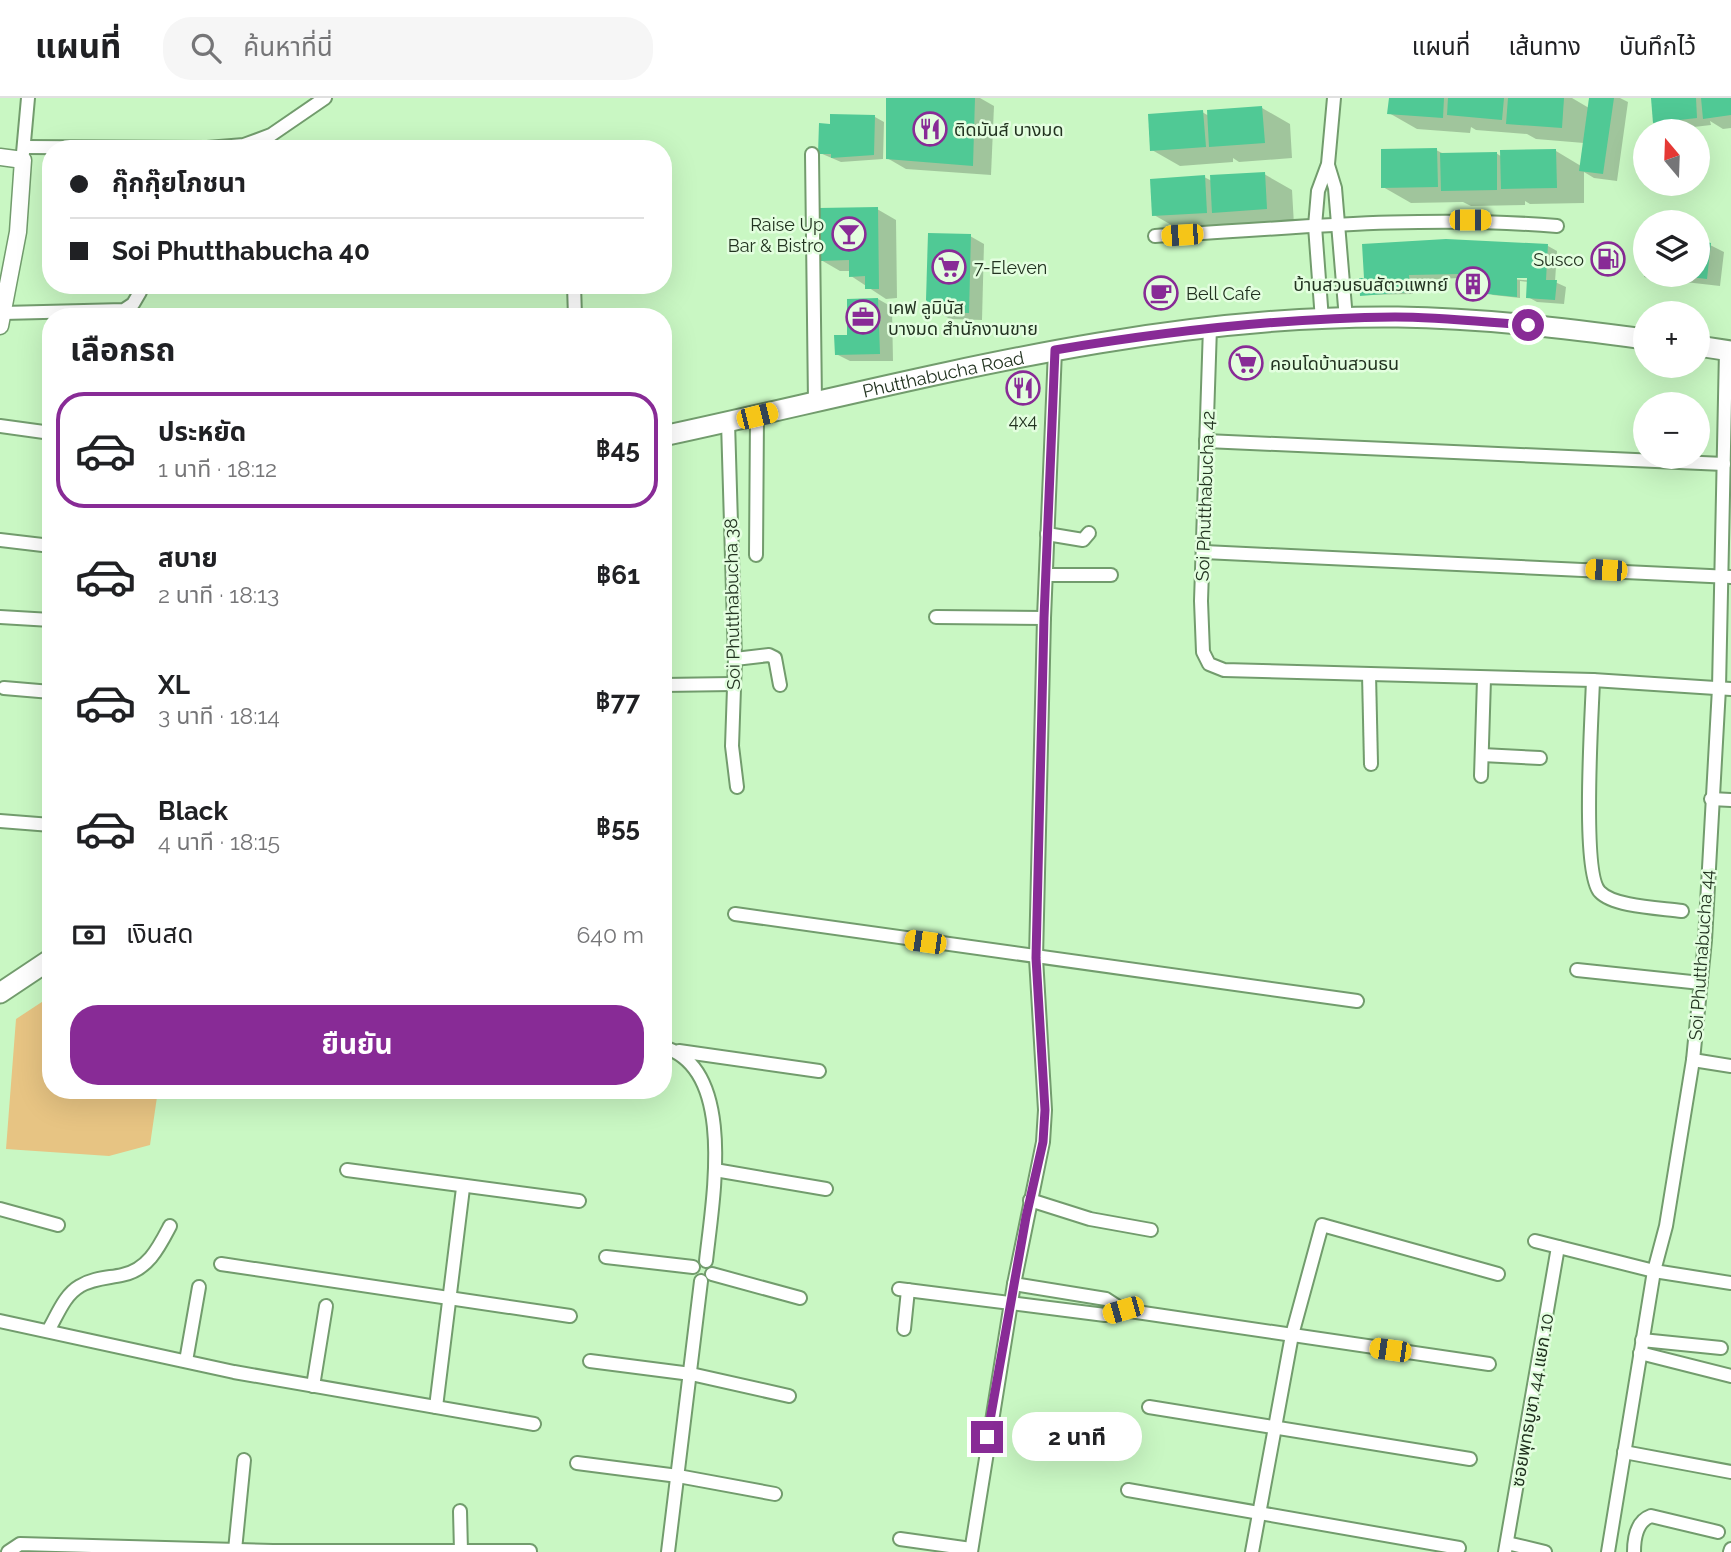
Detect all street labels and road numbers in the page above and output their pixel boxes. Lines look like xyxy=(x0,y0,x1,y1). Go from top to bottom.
street label: Phutthabucha Road xyxy=(860,346,1026,401)
street label: Soi Phutthabucha 42 xyxy=(1192,410,1218,582)
street label: Soi Phutthabucha 38 xyxy=(720,518,744,690)
street label: Soi Phutthabucha 44 xyxy=(1685,869,1717,1041)
street label: ซอยพุทธบูชา 44 แยก 10 xyxy=(1506,1312,1560,1489)

